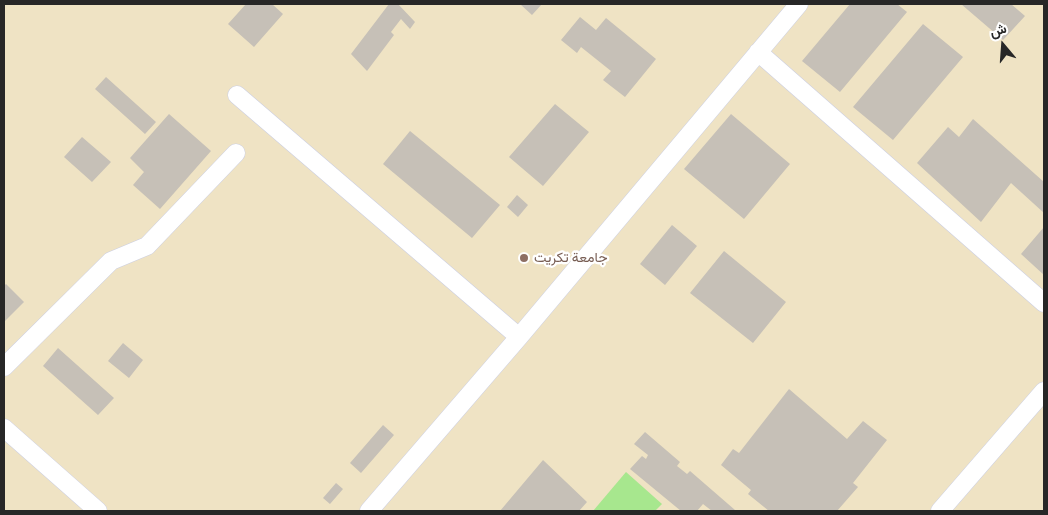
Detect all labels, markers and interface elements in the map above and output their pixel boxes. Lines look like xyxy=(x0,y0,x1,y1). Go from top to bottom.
north arrow xyxy=(978,20,1028,70)
text: ش xyxy=(988,20,1009,41)
place label: جامعة تكريت xyxy=(534,250,608,266)
marker: جامعة تكريت xyxy=(518,252,530,264)

